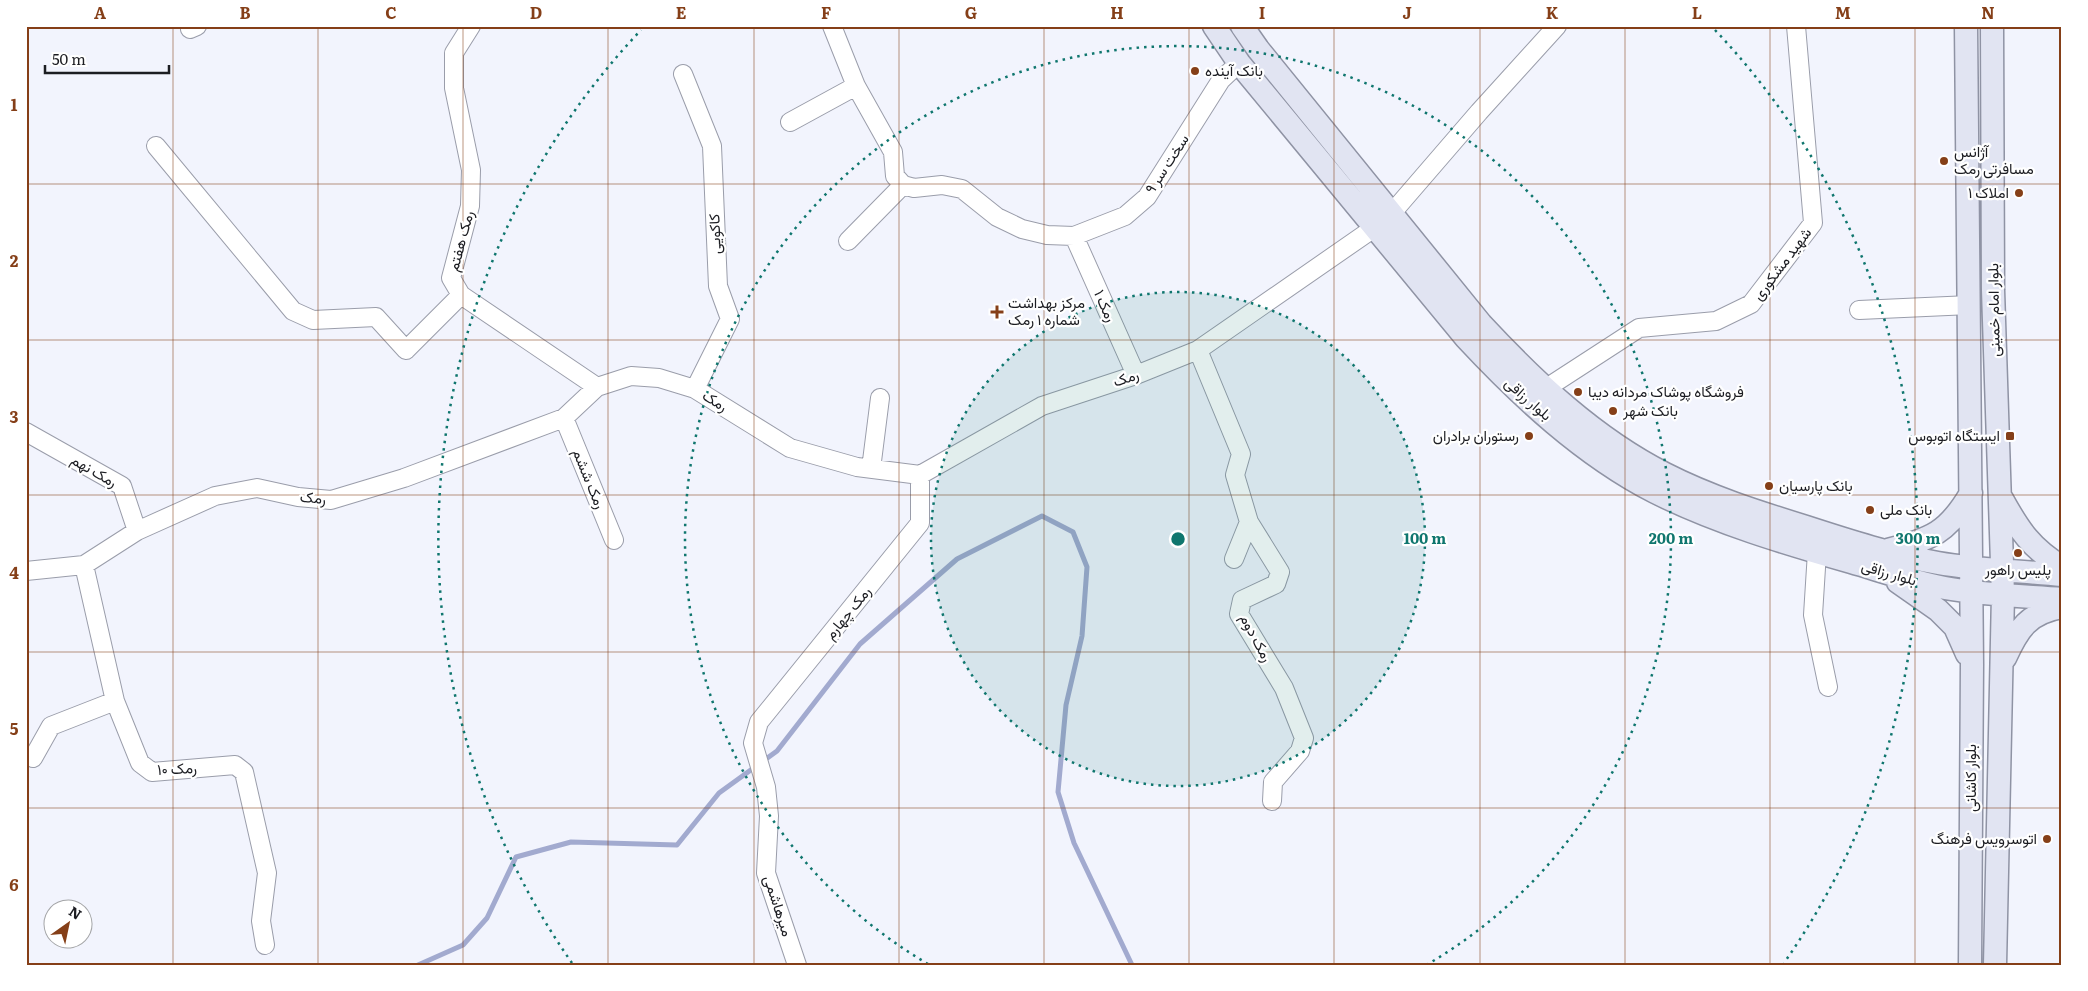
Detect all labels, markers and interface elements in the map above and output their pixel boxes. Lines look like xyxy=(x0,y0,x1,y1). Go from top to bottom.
text: A xyxy=(94,0,106,24)
text: B xyxy=(239,0,251,24)
text: C xyxy=(385,0,397,24)
text: D xyxy=(530,0,542,24)
text: E xyxy=(676,0,687,24)
text: F xyxy=(821,0,831,24)
text: G xyxy=(965,0,977,24)
text: H xyxy=(1110,0,1124,24)
text: I xyxy=(1259,0,1265,24)
text: J xyxy=(1402,0,1412,24)
text: K xyxy=(1546,0,1559,24)
text: L xyxy=(1692,0,1702,24)
text: M xyxy=(1835,0,1851,24)
text: N xyxy=(1981,0,1995,24)
scale bar xyxy=(45,42,169,74)
text: 50 m xyxy=(52,47,86,70)
place label: بانک آینده xyxy=(1205,58,1263,81)
marker: بانک آینده xyxy=(1189,65,1201,77)
text: 1 xyxy=(11,92,18,116)
street label: سخت سر ۹ xyxy=(1138,129,1194,197)
place label: آژانس مسافرتی رمک xyxy=(1954,139,2034,179)
marker: آژانس مسافرتی رمک xyxy=(1938,155,1950,167)
place label: املاک ۱ xyxy=(1968,180,2009,203)
marker: املاک ۱ xyxy=(2013,187,2025,199)
street label: رمک هفتم xyxy=(440,208,479,273)
street label: کاکویی xyxy=(701,213,726,255)
street label: شهید مشکوری xyxy=(1746,222,1816,305)
text: 2 xyxy=(10,248,19,272)
street label: بلوار امام خمینی xyxy=(1980,263,2005,357)
street label: رمک ۱ xyxy=(1089,285,1124,325)
place label: مرکز بهداشت شماره ۱ رمک xyxy=(1008,290,1085,330)
marker: مرکز بهداشت شماره ۱ رمک xyxy=(990,305,1004,319)
street label: رمک xyxy=(1109,361,1142,392)
street label: بلوار رزاقی xyxy=(1500,371,1558,425)
place label: فروشگاه پوشاک مردانه دیبا xyxy=(1588,379,1744,402)
street label: رمک xyxy=(699,383,733,416)
marker: فروشگاه پوشاک مردانه دیبا xyxy=(1572,386,1584,398)
place label: بانک شهر xyxy=(1622,398,1678,421)
text: 3 xyxy=(10,404,19,428)
marker: بانک شهر xyxy=(1607,405,1619,417)
place label: رستوران برادران xyxy=(1433,423,1519,446)
place label: ایستگاه اتوبوس xyxy=(1908,423,2000,446)
marker: رستوران برادران xyxy=(1523,430,1535,442)
marker: ایستگاه اتوبوس xyxy=(2004,430,2016,442)
street label: رمک ششم xyxy=(568,445,613,512)
street label: رمک نهم xyxy=(67,447,122,492)
place label: بانک پارسیان xyxy=(1779,473,1853,496)
marker: بانک پارسیان xyxy=(1763,480,1775,492)
street label: رمک xyxy=(299,484,327,509)
place label: بانک ملی xyxy=(1880,497,1932,520)
marker: بانک ملی xyxy=(1864,504,1876,516)
text: 100 m xyxy=(1404,526,1446,549)
text: 200 m xyxy=(1649,526,1693,549)
text: 300 m xyxy=(1896,526,1940,549)
centre of rings xyxy=(1169,530,1187,548)
marker: پلیس راهور xyxy=(2012,547,2024,559)
street label: بلوار رزاقی xyxy=(1859,553,1920,590)
place label: پلیس راهور xyxy=(1984,557,2051,580)
text: 4 xyxy=(9,560,19,584)
street label: رمک چهارم xyxy=(818,580,876,644)
street label: رمک دوم xyxy=(1235,609,1280,666)
text: 5 xyxy=(10,716,19,740)
street label: بلوار کاشانی xyxy=(1958,744,1981,812)
street label: رمک ۱۰ xyxy=(156,755,197,780)
place label: اتوسرویس فرهنگ xyxy=(1931,826,2037,849)
marker: اتوسرویس فرهنگ xyxy=(2041,833,2053,845)
text: 6 xyxy=(9,872,19,896)
street label: میرهاشمی xyxy=(759,872,800,939)
north arrow xyxy=(42,898,92,948)
text: N xyxy=(65,901,86,924)

